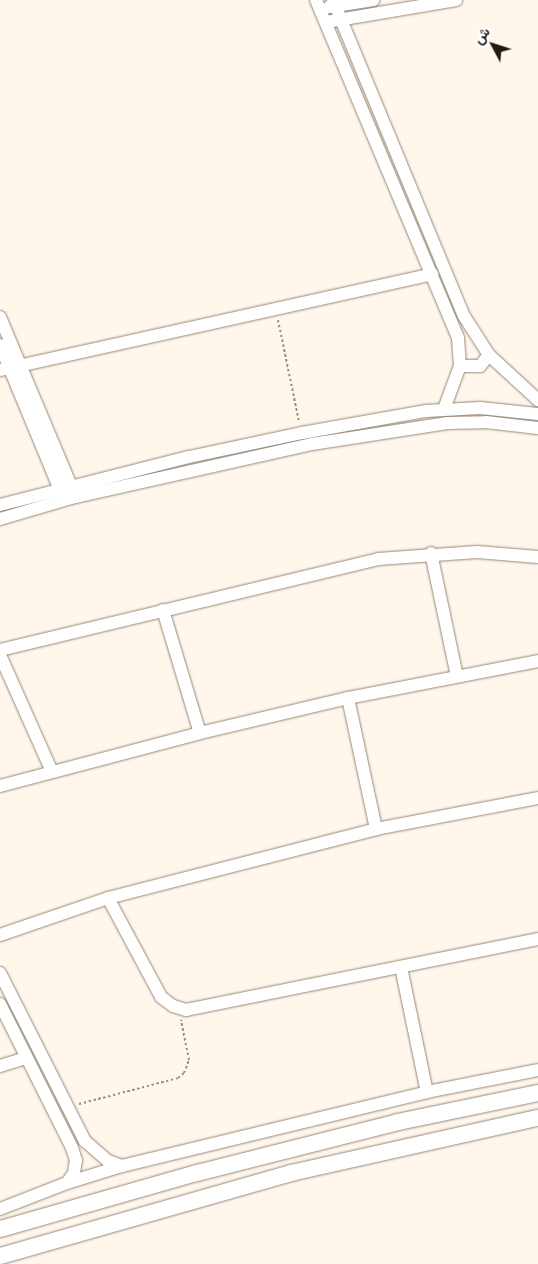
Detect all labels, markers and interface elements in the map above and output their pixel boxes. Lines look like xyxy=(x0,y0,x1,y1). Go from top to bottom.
north arrow xyxy=(468,20,518,70)
text: ش xyxy=(468,22,495,48)

